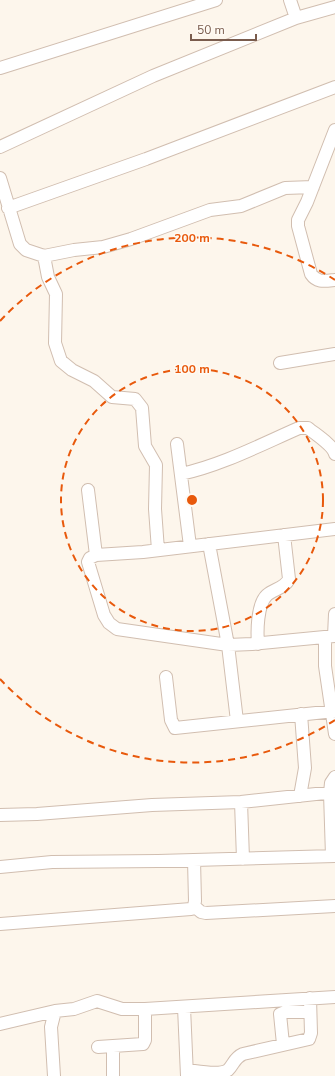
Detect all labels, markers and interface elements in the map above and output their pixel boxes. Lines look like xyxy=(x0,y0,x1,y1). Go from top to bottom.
scale bar xyxy=(191,16,256,42)
text: 50 m xyxy=(197,22,225,38)
text: 200 m xyxy=(174,230,210,246)
text: 100 m xyxy=(174,361,210,377)
centre of rings xyxy=(185,493,199,507)

